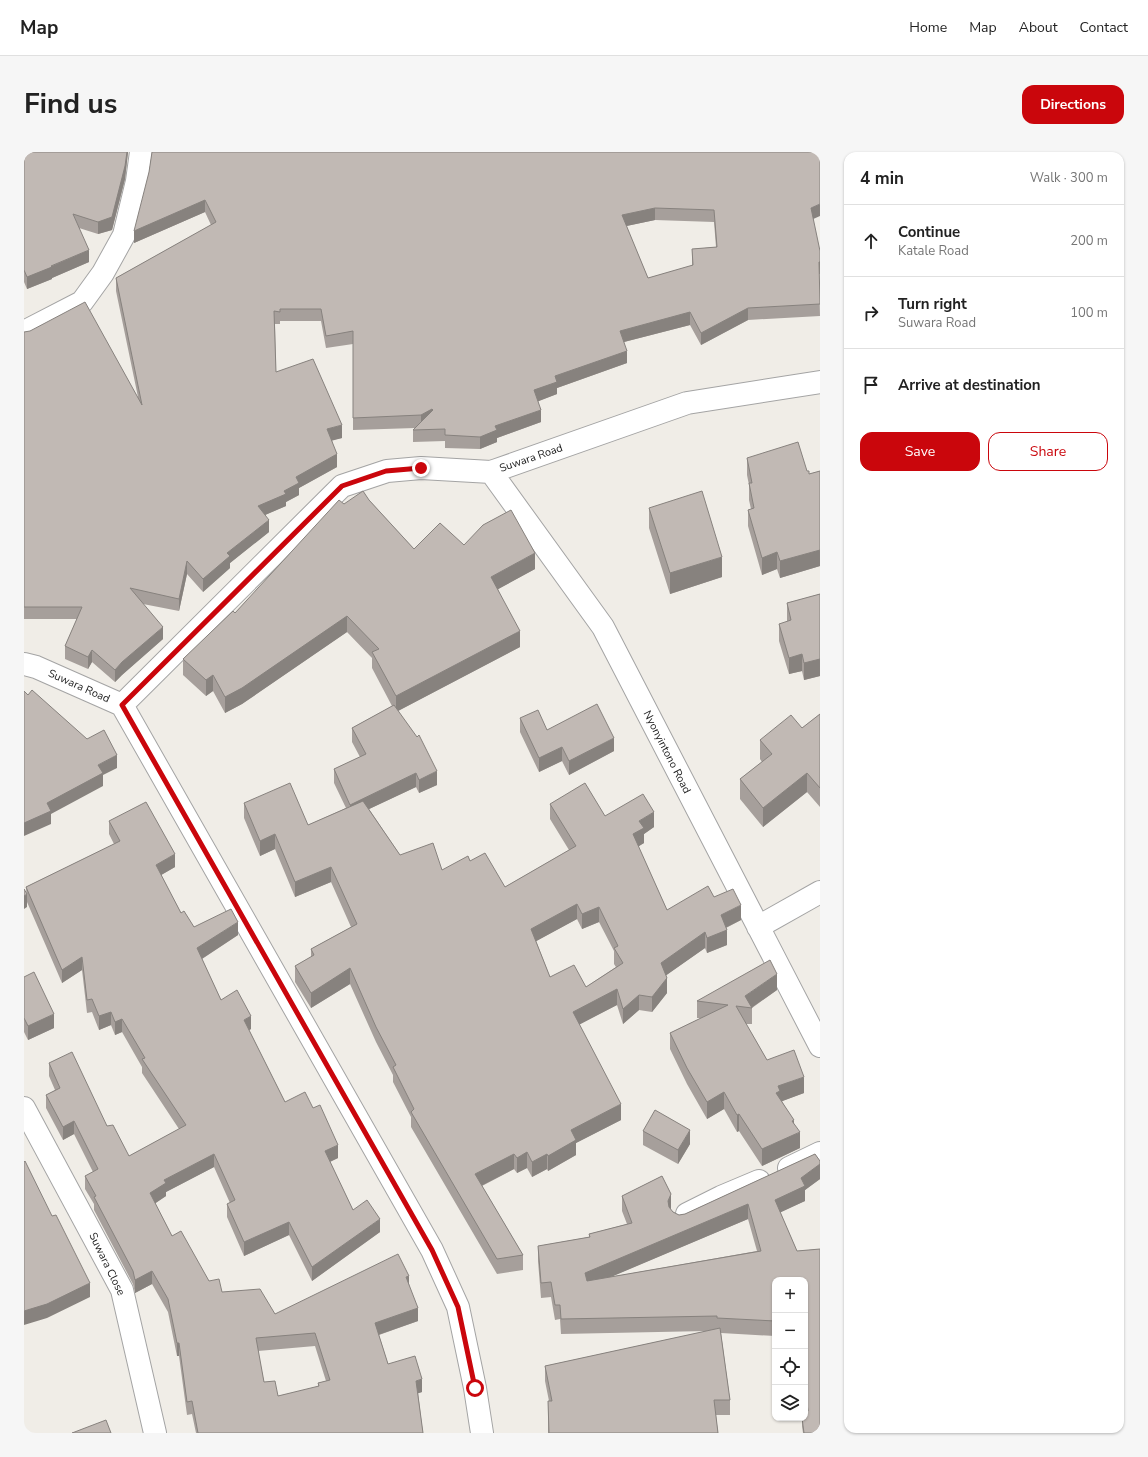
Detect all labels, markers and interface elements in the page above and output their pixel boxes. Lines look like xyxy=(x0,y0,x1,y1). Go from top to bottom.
text: Map xyxy=(20,15,58,41)
text: Home xyxy=(909,18,947,37)
text: Map xyxy=(969,18,997,37)
text: About xyxy=(1019,18,1058,37)
text: Contact xyxy=(1080,18,1128,37)
text: Find us xyxy=(24,85,118,123)
button: Directions xyxy=(1022,85,1124,124)
text: 4 min xyxy=(860,167,904,190)
text: Walk · 300 m xyxy=(1030,169,1108,187)
text: Continue xyxy=(898,222,960,242)
icon: ahead xyxy=(860,230,882,252)
text: 200 m xyxy=(1070,232,1108,250)
text: Katale Road xyxy=(898,242,969,260)
text: Turn right xyxy=(898,294,967,314)
icon: right xyxy=(860,302,882,324)
text: 100 m xyxy=(1070,304,1108,322)
text: Suwara Road xyxy=(898,314,976,332)
icon: arrive xyxy=(860,374,882,396)
text: Arrive at destination xyxy=(898,375,1041,395)
button: Save xyxy=(860,432,980,471)
button: Share xyxy=(988,432,1108,471)
street label: Suwara Road xyxy=(497,440,565,476)
route end xyxy=(412,459,430,477)
street label: Suwara Road xyxy=(46,666,112,706)
street label: Nyonyintono Road xyxy=(640,708,694,796)
street label: Suwara Close xyxy=(85,1230,129,1298)
map controls xyxy=(772,1277,808,1421)
button: + xyxy=(772,1277,808,1313)
button: − xyxy=(772,1313,808,1349)
button: locate xyxy=(772,1349,808,1385)
route start xyxy=(466,1379,484,1397)
button: layers xyxy=(772,1385,808,1421)

